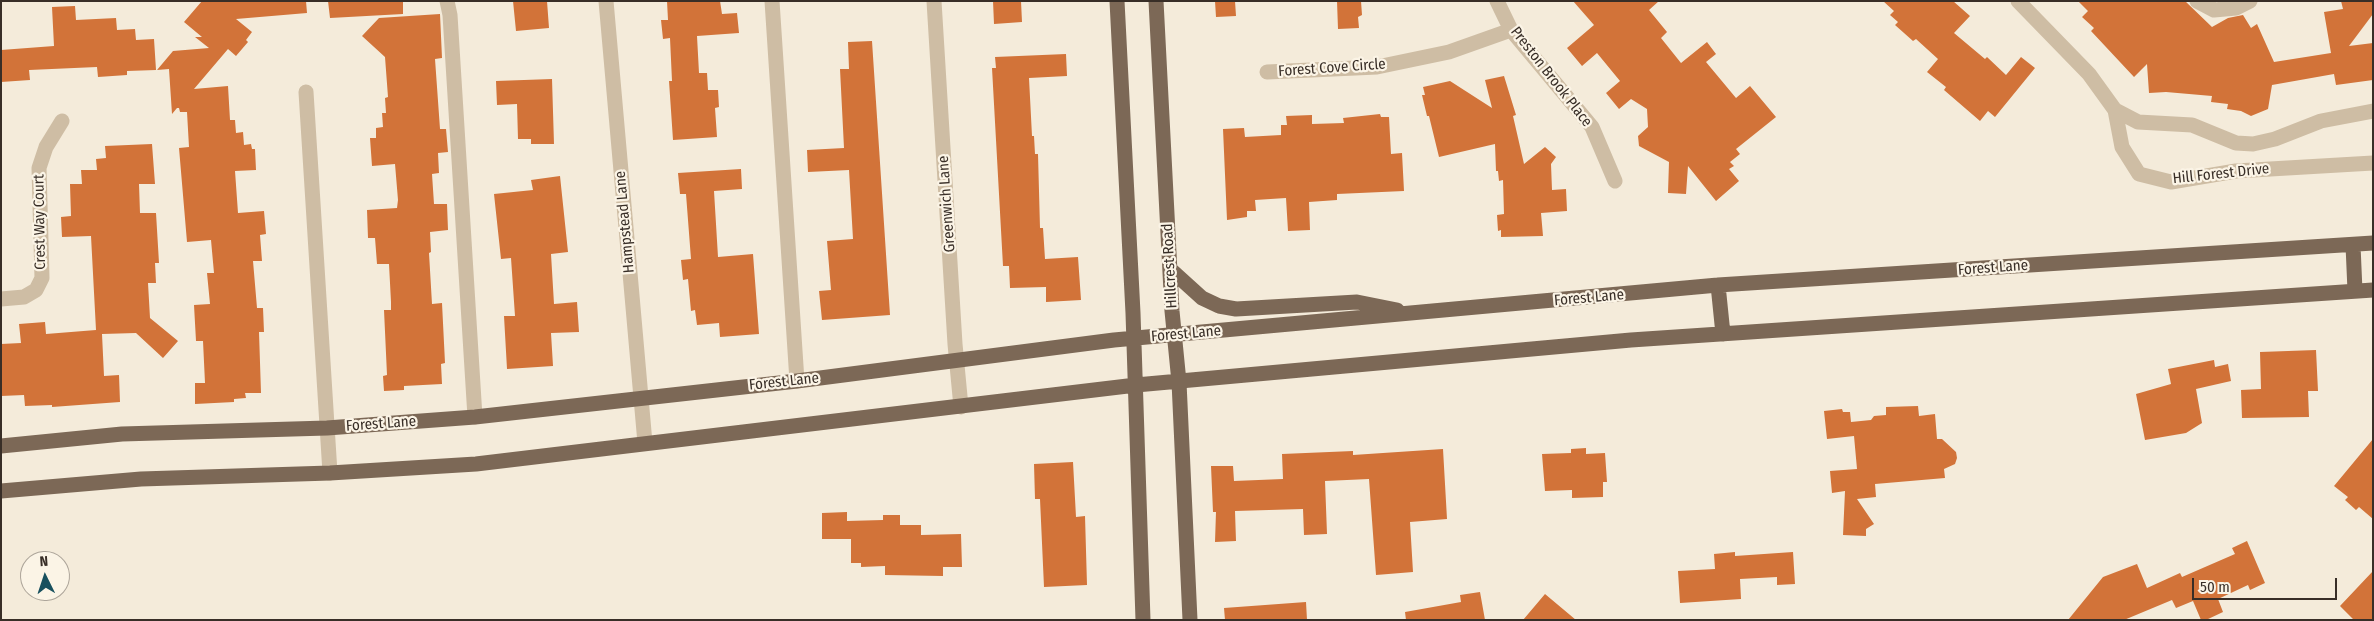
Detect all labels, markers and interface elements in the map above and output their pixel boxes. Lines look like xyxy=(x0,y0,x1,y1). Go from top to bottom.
street label: Preston Brook Place xyxy=(1506,23,1596,131)
street label: Forest Cove Circle xyxy=(1278,55,1386,81)
street label: Greenwich Lane xyxy=(935,155,959,253)
street label: Hill Forest Drive xyxy=(2172,160,2270,188)
street label: Hampstead Lane xyxy=(612,170,638,274)
street label: Crest Way Court xyxy=(30,174,50,270)
street label: Hillcrest Road xyxy=(1159,223,1181,309)
street label: Forest Lane xyxy=(1957,257,2029,279)
street label: Forest Lane xyxy=(1553,286,1625,310)
street label: Forest Lane xyxy=(1150,322,1222,346)
street label: Forest Lane xyxy=(748,369,820,395)
street label: Forest Lane xyxy=(345,413,417,435)
north arrow xyxy=(20,551,70,601)
text: N xyxy=(39,553,49,570)
scale bar xyxy=(2194,568,2339,600)
text: 50 m xyxy=(2200,578,2230,596)

